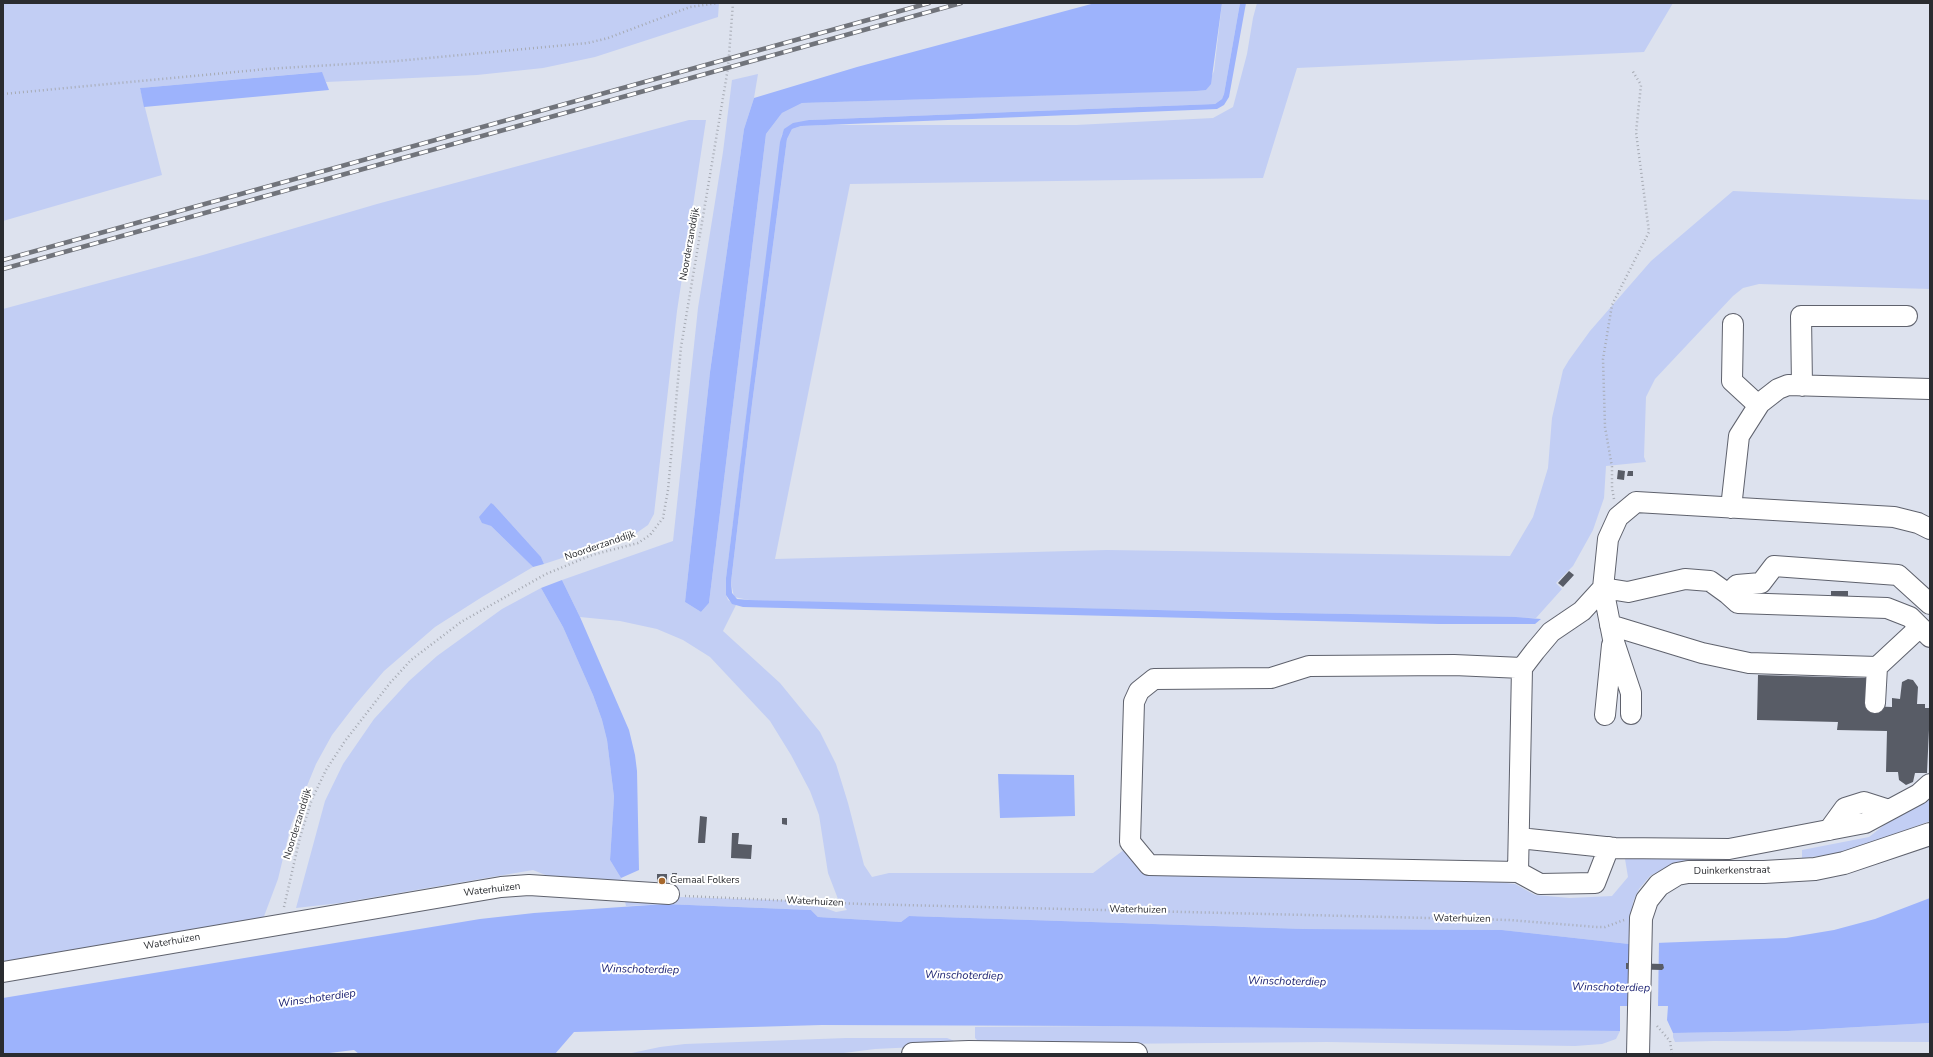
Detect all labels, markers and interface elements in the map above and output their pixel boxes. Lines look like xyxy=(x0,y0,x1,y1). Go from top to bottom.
street label: Noorderzanddijk xyxy=(678,207,702,281)
street label: Noorderzanddijk xyxy=(563,528,637,564)
street label: Noorderzanddijk xyxy=(281,787,315,861)
street label: Duinkerkenstraat xyxy=(1694,864,1770,878)
place label: Gemaal Folkers xyxy=(670,875,740,887)
marker: Gemaal Folkers xyxy=(657,876,667,886)
street label: Waterhuizen xyxy=(463,881,521,899)
street label: Waterhuizen xyxy=(786,895,844,909)
street label: Waterhuizen xyxy=(1109,904,1167,916)
street label: Waterhuizen xyxy=(1433,913,1491,925)
street label: Waterhuizen xyxy=(143,931,201,953)
water label: Winschoterdiep xyxy=(601,963,679,977)
water label: Winschoterdiep xyxy=(925,969,1003,983)
water label: Winschoterdiep xyxy=(1248,975,1326,989)
water label: Winschoterdiep xyxy=(1572,981,1650,995)
water label: Winschoterdiep xyxy=(277,987,357,1011)

